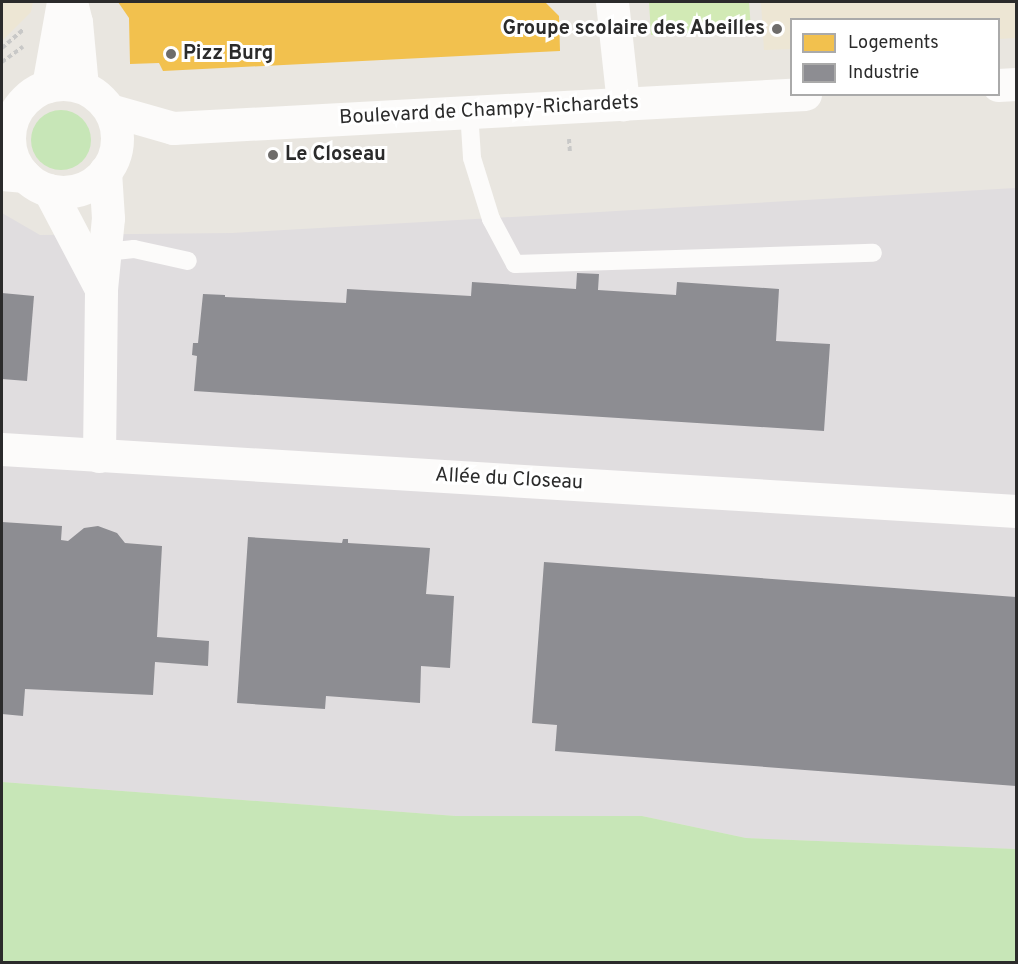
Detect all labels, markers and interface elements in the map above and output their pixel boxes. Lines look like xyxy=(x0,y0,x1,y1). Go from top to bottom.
place label: Groupe scolaire des Abeilles xyxy=(502,17,765,41)
legend xyxy=(790,18,1000,96)
marker: Groupe scolaire des Abeilles xyxy=(770,22,784,36)
text: Logements xyxy=(848,32,939,55)
place label: Pizz Burg xyxy=(183,42,273,66)
marker: Pizz Burg xyxy=(164,47,178,61)
text: Industrie xyxy=(848,62,919,85)
street label: Boulevard de Champy-Richardets xyxy=(339,91,639,131)
place label: Le Closeau xyxy=(285,143,386,167)
marker: Le Closeau xyxy=(266,148,280,162)
street label: Allée du Closeau xyxy=(434,464,584,496)

